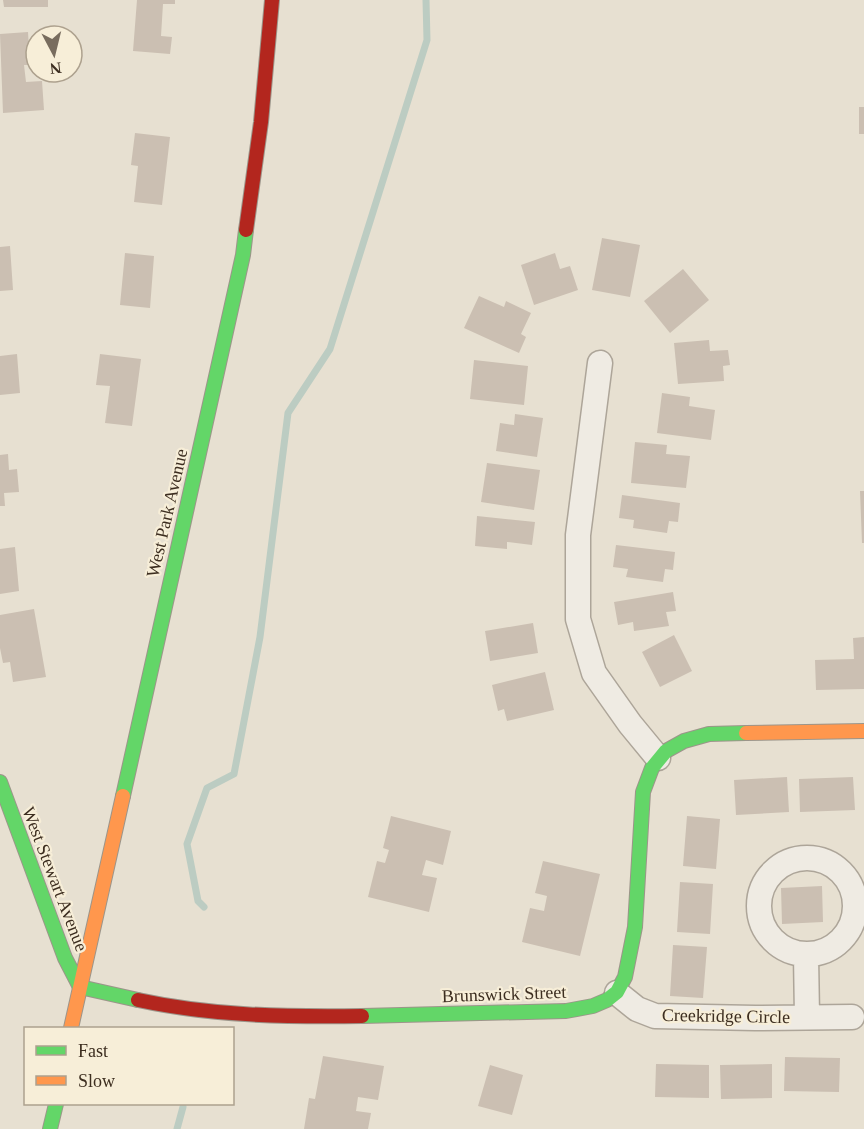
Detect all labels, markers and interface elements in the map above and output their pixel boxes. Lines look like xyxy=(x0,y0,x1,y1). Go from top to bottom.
north arrow xyxy=(24,24,84,84)
text: N xyxy=(49,59,63,78)
street label: West Park Avenue xyxy=(143,447,192,579)
street label: West Stewart Avenue xyxy=(18,804,92,954)
street label: Brunswick Street xyxy=(441,982,567,1006)
street label: Creekridge Circle xyxy=(662,1005,790,1027)
legend xyxy=(24,1027,234,1105)
text: Fast xyxy=(78,1041,108,1061)
text: Slow xyxy=(78,1071,115,1091)

